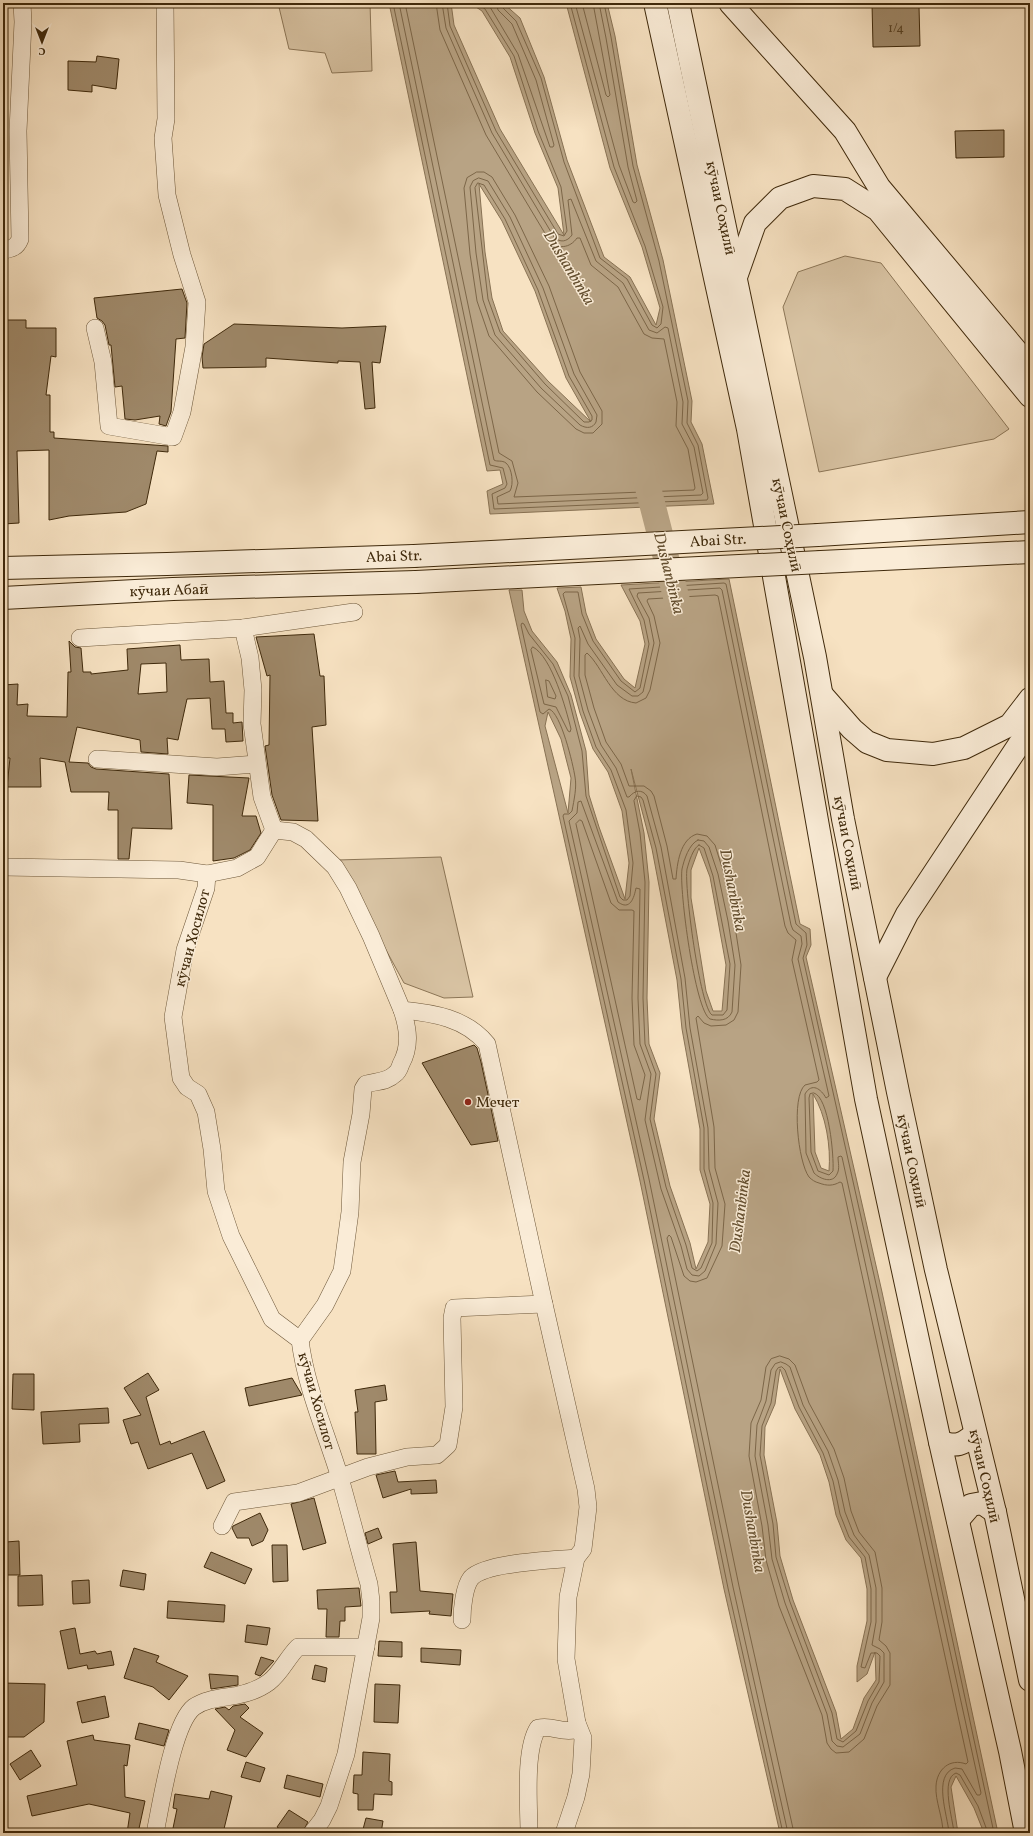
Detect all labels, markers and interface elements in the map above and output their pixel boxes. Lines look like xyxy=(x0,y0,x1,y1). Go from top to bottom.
house number: 1/4 xyxy=(888,20,904,38)
north arrow xyxy=(22,22,62,62)
text: С xyxy=(38,43,46,58)
street label: кӯчаи Соҳилӣ xyxy=(699,159,740,257)
water label: Dushanbinka xyxy=(537,226,600,310)
street label: кӯчаи Соҳилӣ xyxy=(765,476,806,574)
water label: Dushanbinka xyxy=(647,530,689,617)
street label: Abai Str. xyxy=(689,530,747,553)
street label: Abai Str. xyxy=(365,546,423,569)
street label: кӯчаи Абаӣ xyxy=(129,580,209,603)
street label: кӯчаи Соҳилӣ xyxy=(827,794,866,892)
water label: Dushanbinka xyxy=(713,847,751,934)
street label: кӯчаи Хосилот xyxy=(170,887,217,990)
place label: Мечет xyxy=(476,1093,520,1114)
marker: Мечет xyxy=(463,1097,473,1107)
street label: кӯчаи Соҳилӣ xyxy=(890,1112,931,1210)
water label: Dushanbinka xyxy=(725,1168,757,1254)
street label: кӯчаи Хосилот xyxy=(292,1350,340,1453)
street label: кӯчаи Соҳилӣ xyxy=(963,1427,1005,1525)
water label: Dushanbinka xyxy=(734,1488,770,1575)

